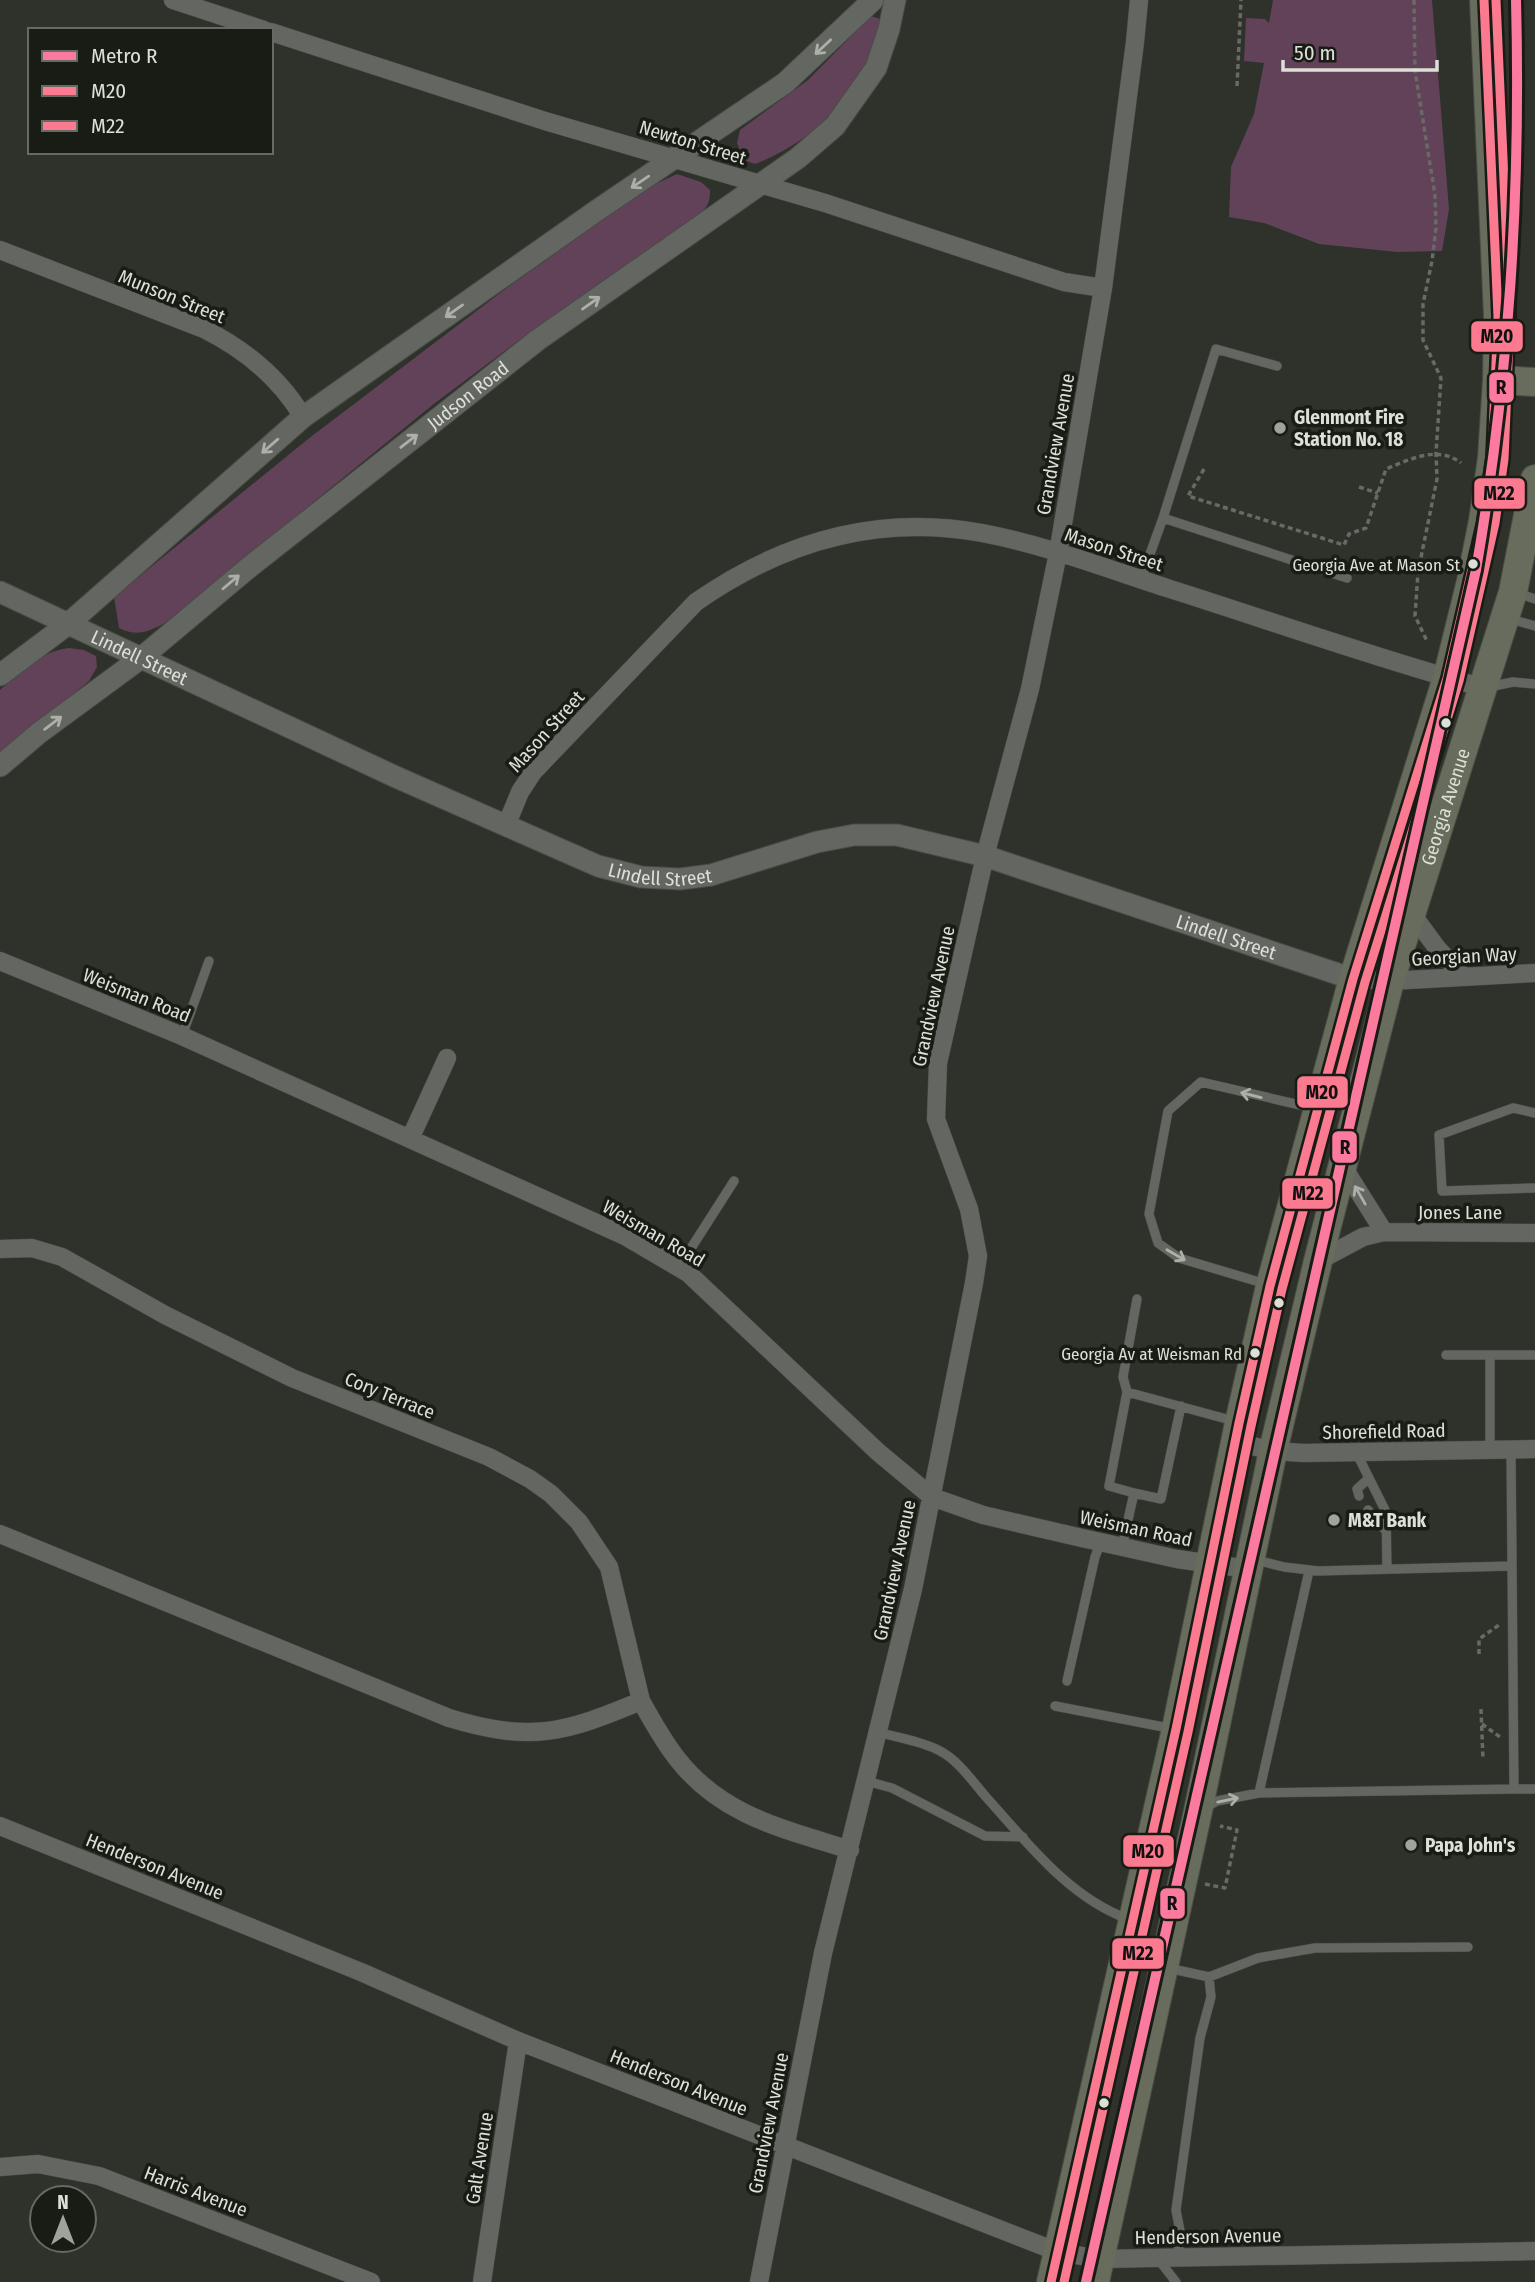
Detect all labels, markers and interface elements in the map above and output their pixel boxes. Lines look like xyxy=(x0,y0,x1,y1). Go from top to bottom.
legend xyxy=(28,28,273,154)
scale bar xyxy=(1283,28,1437,72)
one-way arrow xyxy=(814,39,832,55)
text: 50 m xyxy=(1294,40,1336,66)
text: Metro R xyxy=(91,43,158,69)
text: M20 xyxy=(91,78,126,104)
text: M22 xyxy=(91,113,124,139)
street label: Newton Street xyxy=(637,115,750,170)
one-way arrow xyxy=(631,175,651,189)
street label: Munson Street xyxy=(115,265,229,329)
one-way arrow xyxy=(581,296,600,310)
one-way arrow xyxy=(445,304,464,318)
line badge: M20 xyxy=(1470,320,1524,353)
text: M20 xyxy=(1481,325,1513,348)
street label: Judson Road xyxy=(423,356,513,435)
line badge: R xyxy=(1488,371,1515,404)
street label: Grandview Avenue xyxy=(1032,372,1079,517)
text: R xyxy=(1496,376,1507,399)
place label: Glenmont Fire Station No. 18 xyxy=(1294,406,1404,451)
marker: Glenmont Fire Station No. 18 xyxy=(1272,420,1288,436)
one-way arrow xyxy=(400,433,418,448)
one-way arrow xyxy=(262,438,280,454)
line badge: M22 xyxy=(1473,477,1526,510)
text: M22 xyxy=(1483,482,1515,505)
street label: Mason Street xyxy=(1062,523,1167,576)
place label: Georgia Ave at Mason St xyxy=(1292,555,1460,576)
marker: Georgia Ave at Mason St xyxy=(1466,557,1480,571)
one-way arrow xyxy=(222,574,240,590)
street label: Lindell Street xyxy=(87,625,192,690)
street label: Mason Street xyxy=(504,685,590,777)
one-way arrow xyxy=(43,716,62,730)
unlabelled marker xyxy=(1439,716,1453,730)
street label: Georgia Avenue xyxy=(1416,746,1475,868)
street label: Lindell Street xyxy=(606,858,714,891)
street label: Lindell Street xyxy=(1173,910,1280,965)
street label: Grandview Avenue xyxy=(907,924,960,1068)
street label: Georgian Way xyxy=(1411,942,1518,971)
street label: Weisman Road xyxy=(80,963,194,1028)
line badge: M20 xyxy=(1296,1075,1349,1109)
text: M20 xyxy=(1306,1081,1338,1104)
one-way arrow xyxy=(1240,1087,1263,1101)
line badge: R xyxy=(1331,1130,1358,1164)
text: R xyxy=(1340,1136,1351,1159)
line badge: M22 xyxy=(1281,1177,1334,1210)
text: M22 xyxy=(1292,1182,1324,1205)
one-way arrow xyxy=(1352,1185,1366,1205)
street label: Weisman Road xyxy=(599,1195,709,1272)
street label: Jones Lane xyxy=(1418,1201,1502,1224)
one-way arrow xyxy=(1166,1248,1186,1262)
unlabelled marker xyxy=(1272,1296,1286,1310)
place label: Georgia Av at Weisman Rd xyxy=(1061,1344,1242,1365)
marker: Georgia Av at Weisman Rd xyxy=(1248,1346,1262,1360)
street label: Cory Terrace xyxy=(341,1367,438,1424)
street label: Shorefield Road xyxy=(1322,1419,1446,1444)
street label: Grandview Avenue xyxy=(868,1498,921,1642)
street label: Weisman Road xyxy=(1078,1505,1194,1552)
place label: M&T Bank xyxy=(1348,1509,1427,1532)
marker: M&T Bank xyxy=(1326,1512,1342,1528)
one-way arrow xyxy=(1216,1792,1239,1806)
street label: Henderson Avenue xyxy=(83,1828,227,1905)
line badge: M20 xyxy=(1122,1834,1175,1868)
place label: Papa John's xyxy=(1425,1834,1516,1857)
marker: Papa John's xyxy=(1403,1837,1419,1853)
text: M20 xyxy=(1132,1840,1164,1863)
line badge: R xyxy=(1159,1887,1186,1920)
text: R xyxy=(1167,1892,1178,1915)
line badge: M22 xyxy=(1111,1937,1165,1970)
text: M22 xyxy=(1122,1942,1154,1965)
street label: Henderson Avenue xyxy=(607,2044,751,2121)
street label: Grandview Avenue xyxy=(744,2051,793,2196)
unlabelled marker xyxy=(1097,2096,1111,2110)
street label: Galt Avenue xyxy=(461,2110,498,2206)
street label: Harris Avenue xyxy=(141,2161,251,2222)
north arrow xyxy=(28,2184,98,2254)
text: N xyxy=(57,2191,69,2214)
street label: Henderson Avenue xyxy=(1135,2224,1281,2249)

